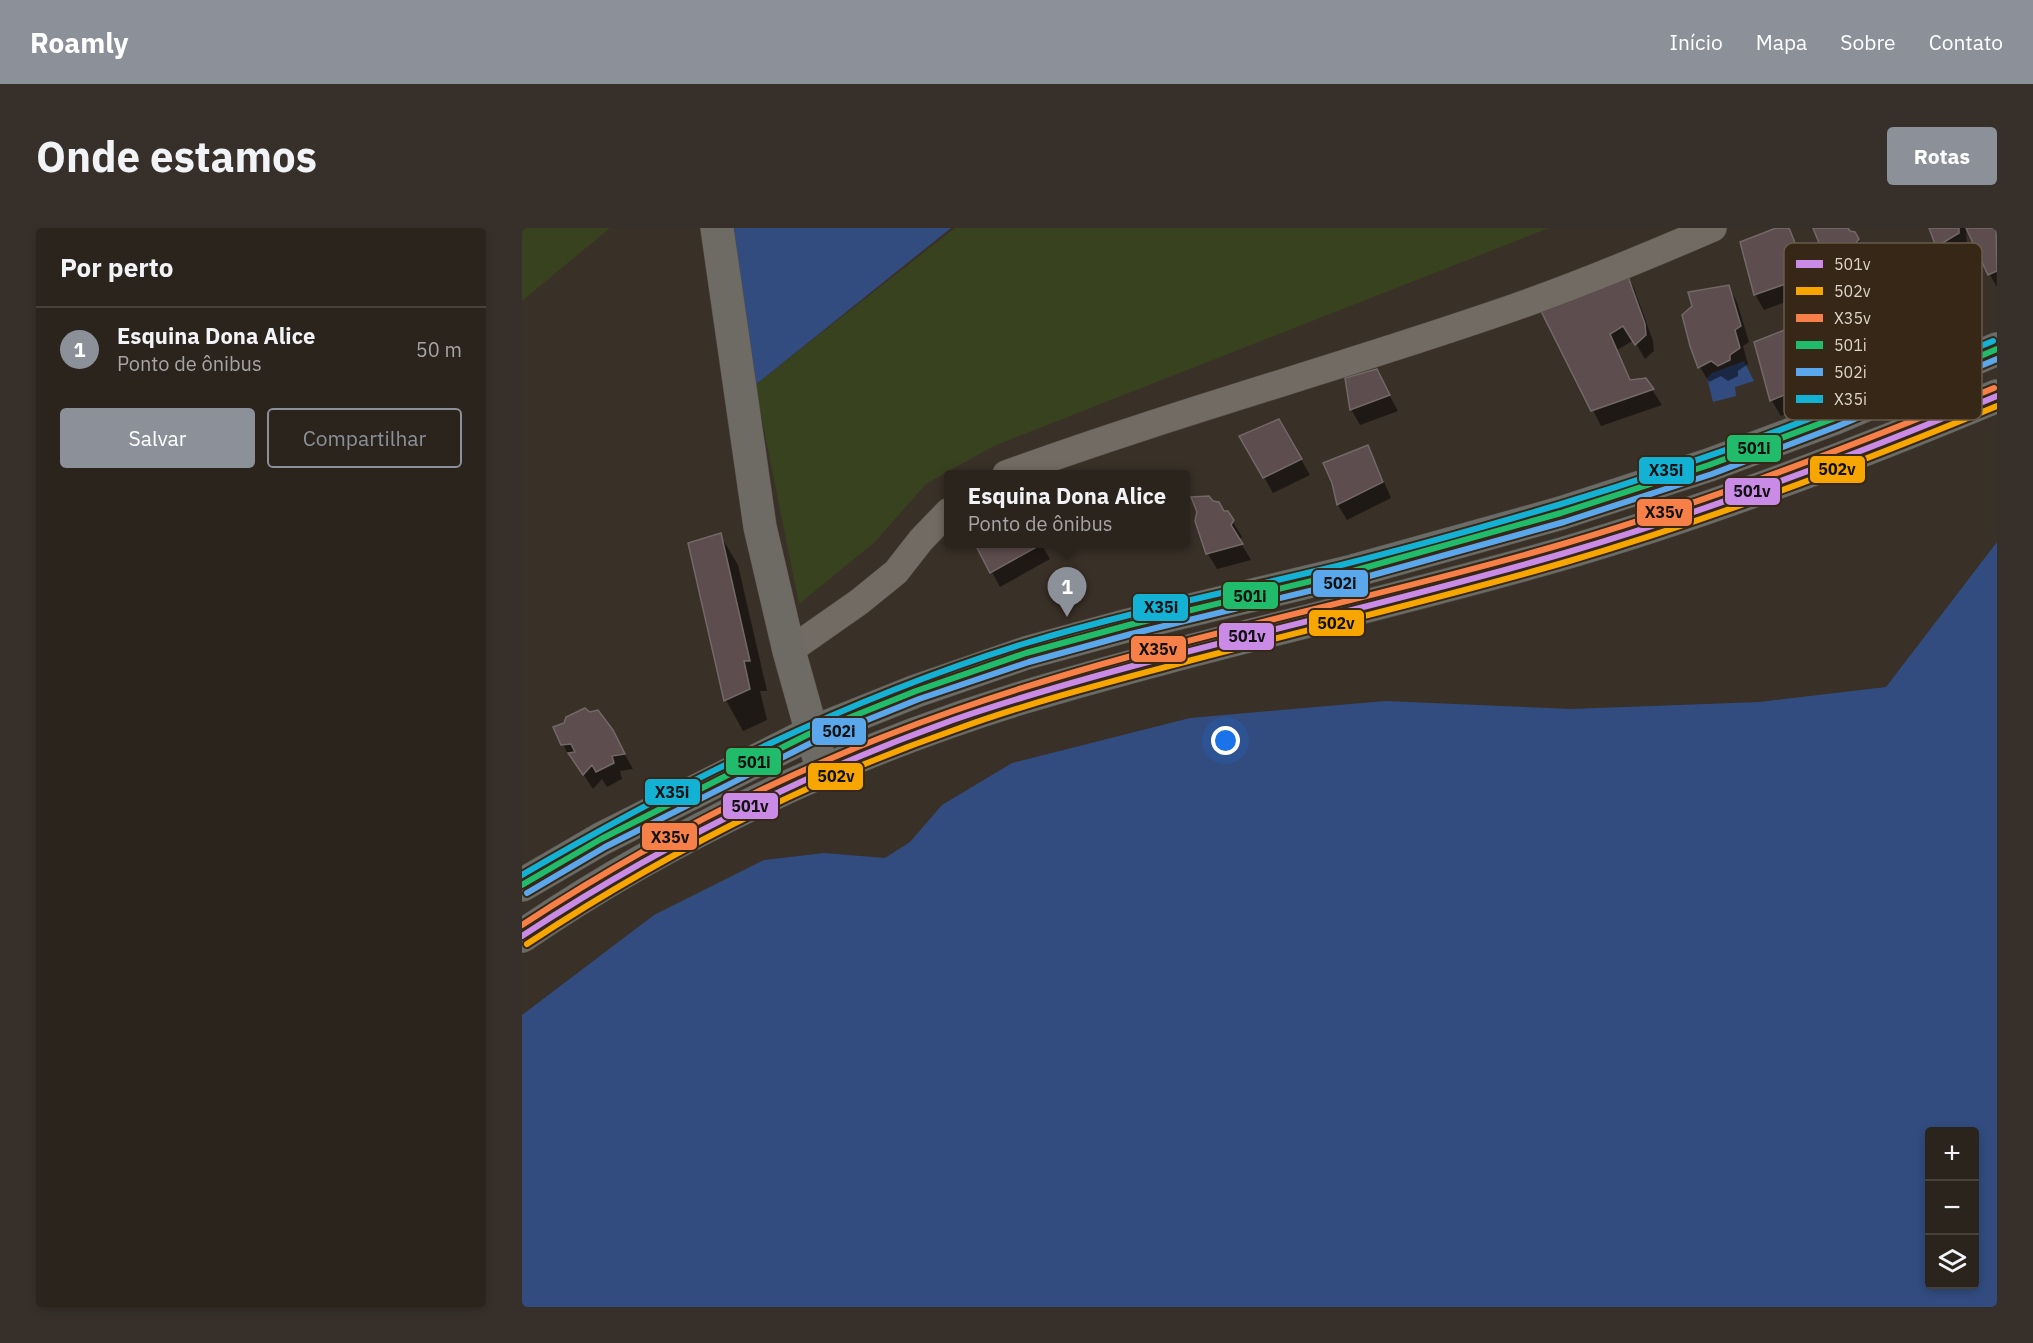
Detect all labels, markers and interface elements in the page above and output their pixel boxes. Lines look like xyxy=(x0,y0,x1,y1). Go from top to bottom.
text: Roamly xyxy=(30,24,128,61)
text: Início xyxy=(1670,28,1723,56)
text: Mapa xyxy=(1756,28,1807,56)
text: Sobre xyxy=(1840,28,1896,56)
text: Contato xyxy=(1929,28,2003,56)
button: Rotas xyxy=(1887,127,1997,185)
text: Onde estamos xyxy=(36,129,317,184)
legend xyxy=(1784,243,1982,420)
text: Por perto xyxy=(60,250,173,284)
text: 501v xyxy=(1834,254,1871,274)
text: 502v xyxy=(1834,281,1871,301)
text: X35v xyxy=(1834,308,1871,328)
text: Esquina Dona Alice xyxy=(117,321,315,350)
text: 501i xyxy=(1834,335,1867,355)
text: 1 xyxy=(74,336,86,363)
text: 50 m xyxy=(416,336,462,363)
text: Ponto de ônibus xyxy=(117,350,262,377)
text: 502i xyxy=(1834,362,1867,382)
text: X35i xyxy=(1834,389,1867,409)
button: Salvar xyxy=(60,408,255,468)
button: Compartilhar xyxy=(267,408,462,468)
line badge: 501i xyxy=(1726,434,1782,463)
text: 501i xyxy=(1737,438,1771,458)
line badge: 502v xyxy=(1809,455,1866,484)
line badge: X35i xyxy=(1638,456,1695,485)
text: 502v xyxy=(1818,459,1856,479)
text: X35i xyxy=(1649,460,1683,480)
popup xyxy=(944,470,1190,548)
line badge: 501v xyxy=(1724,477,1781,506)
text: Esquina Dona Alice xyxy=(968,481,1166,510)
text: 501v xyxy=(1733,481,1771,501)
line badge: X35v xyxy=(1636,498,1693,527)
text: X35v xyxy=(1645,502,1684,522)
text: Ponto de ônibus xyxy=(968,510,1113,537)
pin: 1 xyxy=(1048,568,1086,617)
line badge: 502i xyxy=(1312,569,1369,598)
text: 502i xyxy=(1323,573,1357,593)
line badge: 501i xyxy=(1222,581,1279,610)
text: 501i xyxy=(1233,586,1267,606)
line badge: X35i xyxy=(1132,593,1189,622)
text: X35i xyxy=(1144,597,1178,617)
line badge: 502v xyxy=(1308,609,1365,637)
text: 502v xyxy=(1317,613,1355,633)
line badge: 501v xyxy=(1218,622,1275,651)
text: 501v xyxy=(1228,626,1266,646)
line badge: X35v xyxy=(1130,635,1187,663)
text: X35v xyxy=(1139,639,1178,659)
line badge: 502i xyxy=(811,717,867,746)
text: 502i xyxy=(822,721,856,741)
your location xyxy=(1211,726,1240,755)
line badge: 501i xyxy=(725,747,782,776)
text: 501i xyxy=(737,752,771,772)
line badge: 502v xyxy=(807,762,864,791)
text: 502v xyxy=(817,766,855,786)
line badge: X35i xyxy=(644,778,701,806)
text: X35i xyxy=(655,782,689,802)
line badge: 501v xyxy=(722,792,779,820)
text: 501v xyxy=(731,796,769,816)
line badge: X35v xyxy=(641,822,698,851)
text: X35v xyxy=(651,827,690,847)
map controls xyxy=(1925,1127,1979,1289)
button: + xyxy=(1925,1127,1979,1181)
button: − xyxy=(1925,1181,1979,1235)
button: layers xyxy=(1925,1235,1979,1289)

